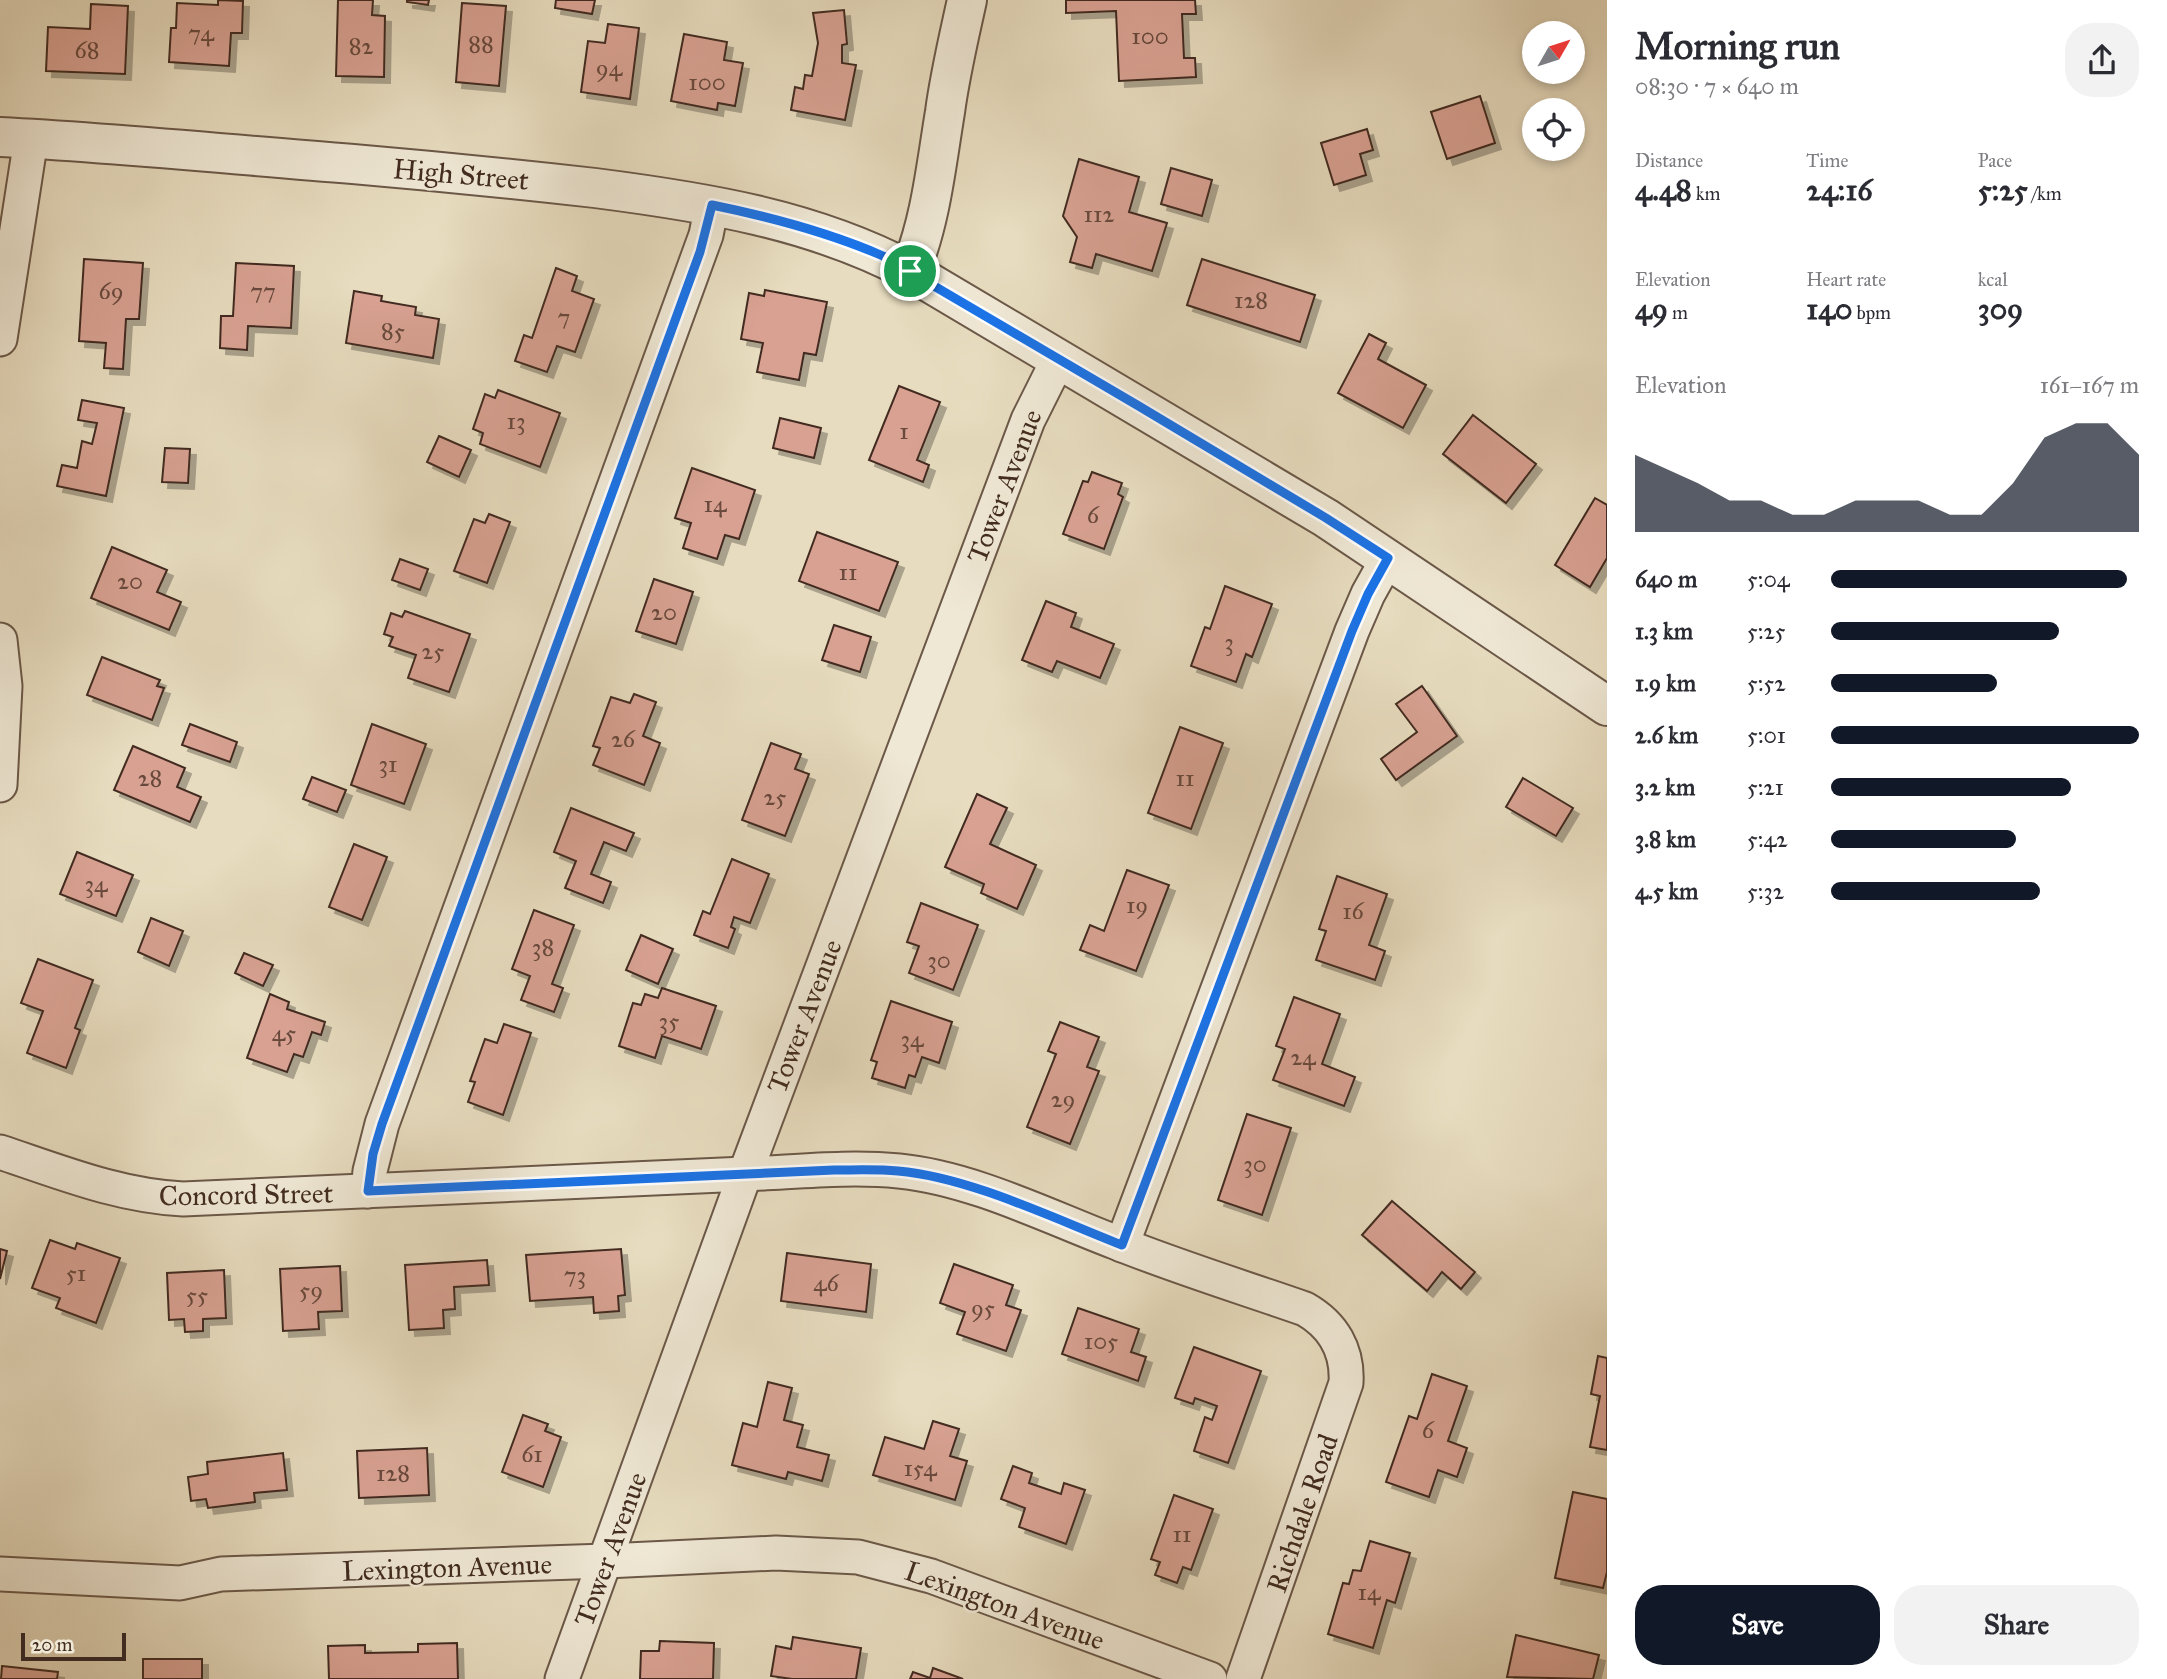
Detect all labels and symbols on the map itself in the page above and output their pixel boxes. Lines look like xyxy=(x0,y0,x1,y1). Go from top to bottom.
house number: 74 xyxy=(188,18,214,48)
house number: 100 xyxy=(1131,21,1169,51)
north arrow xyxy=(1522,21,1586,84)
house number: 88 xyxy=(468,29,494,59)
house number: 82 xyxy=(349,31,373,61)
house number: 68 xyxy=(74,35,100,65)
house number: 94 xyxy=(596,53,623,83)
house number: 100 xyxy=(688,67,726,97)
street label: High Street xyxy=(392,151,530,198)
house number: 112 xyxy=(1084,199,1115,229)
pin xyxy=(880,241,940,301)
house number: 69 xyxy=(98,276,124,306)
house number: 77 xyxy=(250,276,276,306)
house number: 128 xyxy=(1234,285,1268,315)
house number: 7 xyxy=(558,302,570,332)
house number: 85 xyxy=(381,316,405,346)
street label: Tower Avenue xyxy=(959,405,1050,568)
house number: 13 xyxy=(506,406,526,436)
house number: 1 xyxy=(899,416,909,446)
house number: 14 xyxy=(704,489,727,519)
house number: 6 xyxy=(1087,500,1100,530)
house number: 11 xyxy=(839,557,857,587)
house number: 20 xyxy=(117,566,143,596)
house number: 20 xyxy=(651,597,677,627)
house number: 3 xyxy=(1224,627,1234,657)
house number: 25 xyxy=(422,636,444,666)
house number: 26 xyxy=(611,724,636,754)
house number: 31 xyxy=(378,749,398,779)
house number: 28 xyxy=(138,763,162,793)
house number: 11 xyxy=(1176,763,1194,793)
house number: 25 xyxy=(764,782,786,812)
house number: 34 xyxy=(85,869,108,899)
house number: 19 xyxy=(1126,890,1148,920)
house number: 16 xyxy=(1342,896,1365,926)
house number: 38 xyxy=(532,932,554,962)
street label: Tower Avenue xyxy=(759,935,850,1098)
house number: 30 xyxy=(927,945,951,975)
house number: 35 xyxy=(659,1006,679,1036)
house number: 45 xyxy=(272,1018,296,1048)
house number: 34 xyxy=(901,1024,924,1054)
house number: 24 xyxy=(1290,1042,1316,1072)
house number: 29 xyxy=(1051,1084,1075,1114)
house number: 30 xyxy=(1243,1149,1267,1179)
street label: Concord Street xyxy=(158,1175,334,1214)
house number: 51 xyxy=(66,1258,86,1288)
house number: 73 xyxy=(564,1260,586,1290)
house number: 46 xyxy=(813,1268,840,1298)
house number: 59 xyxy=(299,1275,323,1305)
house number: 55 xyxy=(186,1280,208,1310)
house number: 95 xyxy=(971,1293,995,1323)
house number: 105 xyxy=(1084,1326,1118,1356)
house number: 6 xyxy=(1422,1415,1435,1445)
street label: Richdale Road xyxy=(1259,1429,1346,1597)
house number: 61 xyxy=(521,1439,543,1469)
house number: 154 xyxy=(903,1453,937,1483)
house number: 128 xyxy=(376,1458,410,1488)
street label: Tower Avenue xyxy=(566,1467,655,1631)
house number: 11 xyxy=(1173,1519,1191,1549)
street label: Lexington Avenue xyxy=(341,1546,553,1589)
street label: Lexington Avenue xyxy=(900,1553,1110,1658)
house number: 14 xyxy=(1358,1577,1381,1607)
scale bar xyxy=(21,1630,126,1662)

